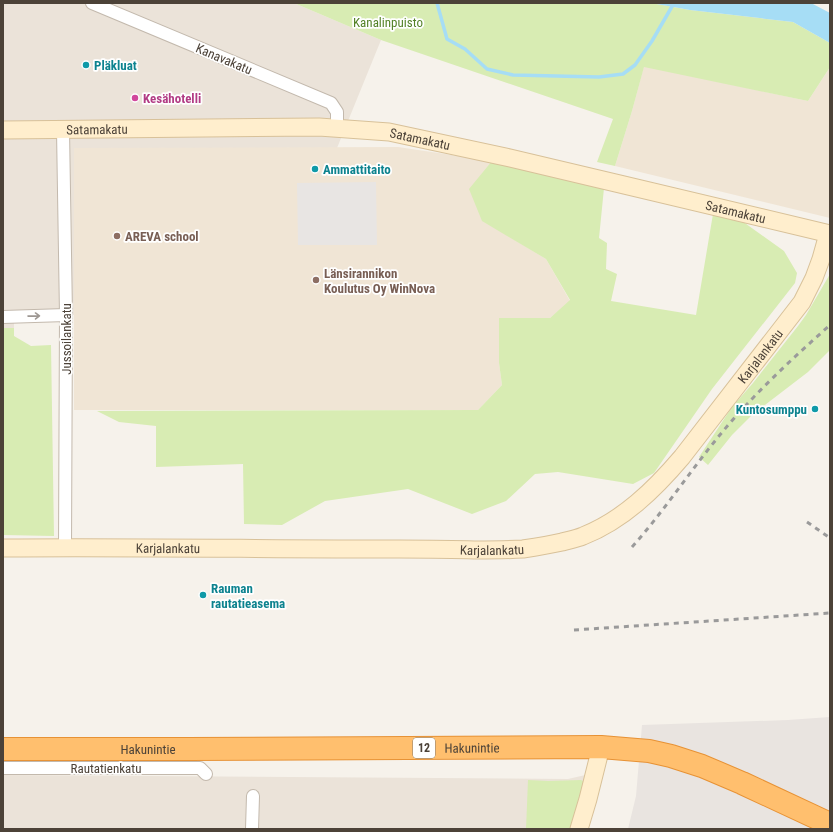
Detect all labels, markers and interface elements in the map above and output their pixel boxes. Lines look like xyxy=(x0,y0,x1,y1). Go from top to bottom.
park label: Kanalinpuisto xyxy=(353,15,423,30)
street label: Kanavakatu xyxy=(194,40,254,78)
place label: Pläkluat xyxy=(94,58,137,73)
marker: Pläkluat xyxy=(81,60,91,70)
place label: Kesähotelli xyxy=(143,91,201,106)
marker: Kesähotelli xyxy=(130,93,140,103)
street label: Satamakatu xyxy=(66,121,128,137)
street label: Satamakatu xyxy=(389,125,452,152)
place label: Ammattitaito xyxy=(323,162,391,177)
marker: Ammattitaito xyxy=(310,164,320,174)
street label: Satamakatu xyxy=(704,197,767,226)
place label: AREVA school xyxy=(125,229,199,244)
marker: AREVA school xyxy=(112,231,122,241)
place label: Länsirannikon Koulutus Oy WinNova xyxy=(324,266,435,296)
marker: Länsirannikon Koulutus Oy WinNova xyxy=(311,275,321,285)
street label: Jussoilankatu xyxy=(59,303,74,375)
one-way arrow xyxy=(27,312,40,320)
street label: Karjalankatu xyxy=(735,326,786,386)
place label: Kuntosumppu xyxy=(736,402,807,417)
marker: Kuntosumppu xyxy=(810,404,820,414)
street label: Karjalankatu xyxy=(136,540,200,556)
street label: Karjalankatu xyxy=(460,541,525,558)
place label: Rauman rautatieasema xyxy=(211,581,285,611)
marker: Rauman rautatieasema xyxy=(198,590,208,600)
road number: 12 xyxy=(413,738,435,758)
street label: Hakunintie xyxy=(444,740,500,755)
street label: Hakunintie xyxy=(121,742,175,757)
street label: Rautatienkatu xyxy=(71,761,141,776)

